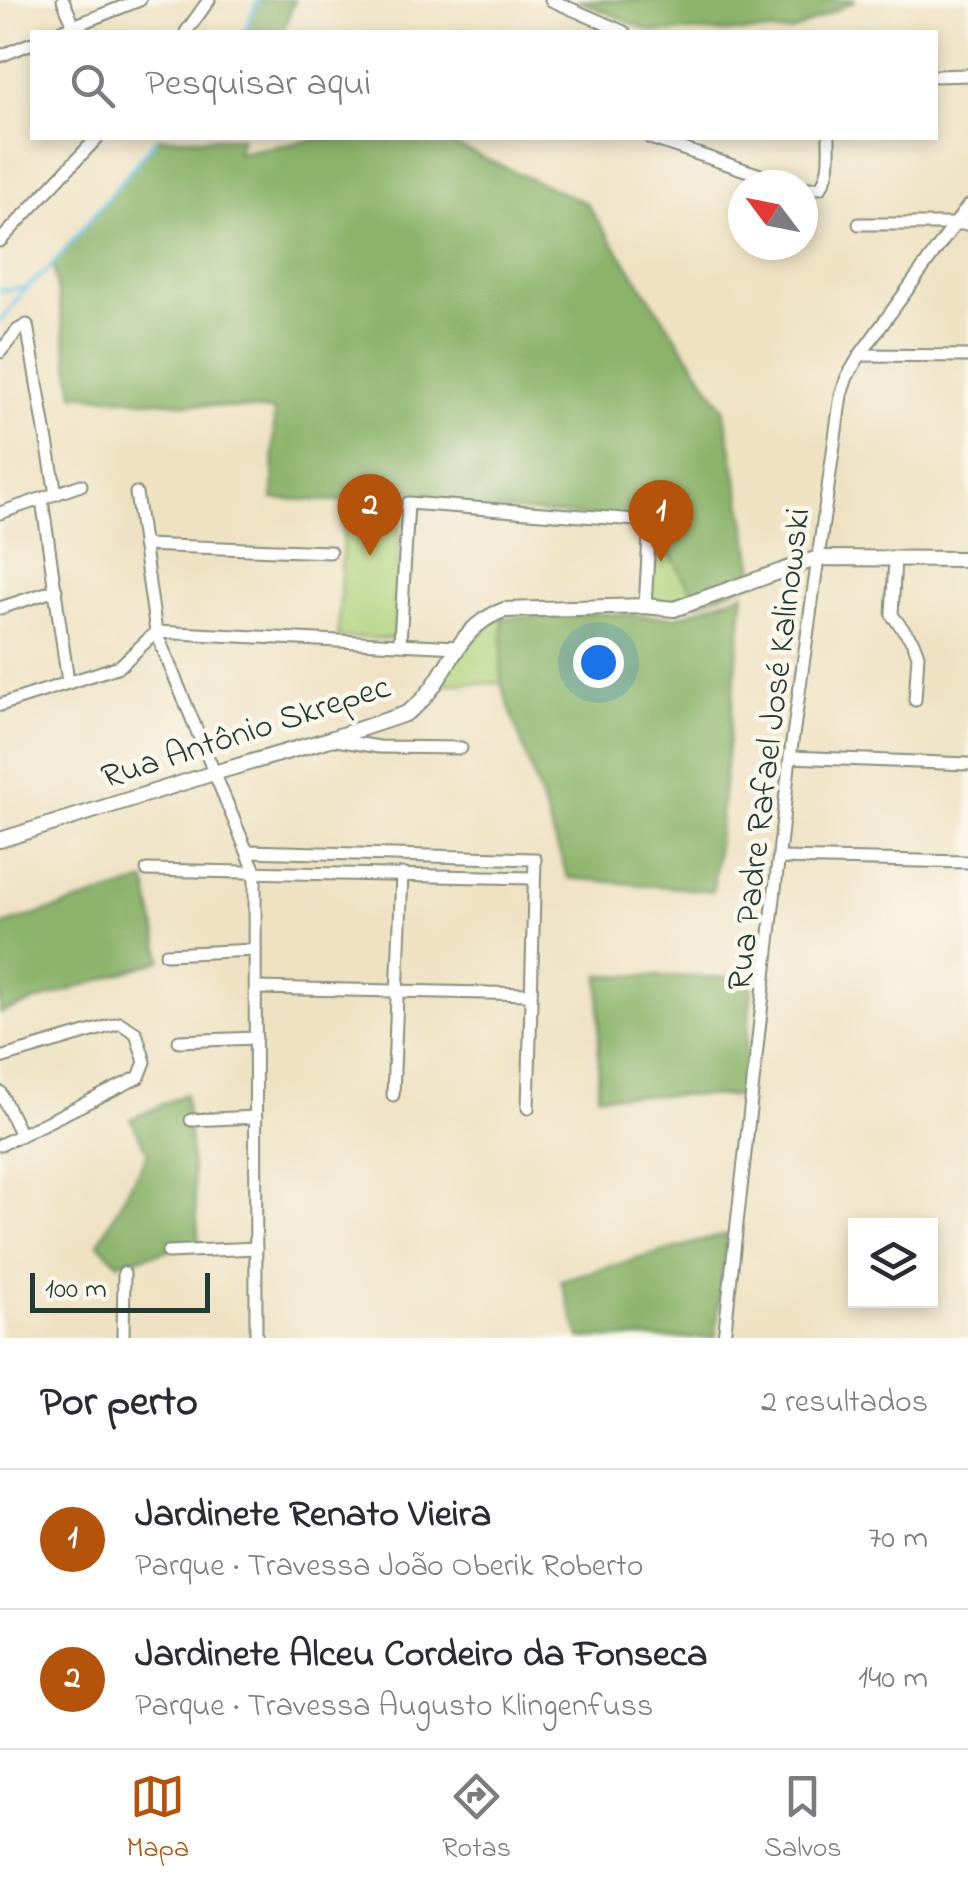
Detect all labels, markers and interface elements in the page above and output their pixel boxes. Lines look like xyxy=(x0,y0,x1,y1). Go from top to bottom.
search box xyxy=(30,30,938,140)
text: Pesquisar aqui xyxy=(145,57,371,113)
icon: search xyxy=(65,58,120,113)
north arrow xyxy=(728,170,818,260)
pin: 2 xyxy=(338,474,402,556)
pin: 1 xyxy=(628,480,694,562)
street label: Rua Padre Rafael José Kalinowski xyxy=(716,505,825,994)
your location xyxy=(573,637,624,688)
street label: Rua Antônio Skrepec xyxy=(95,662,397,804)
map controls xyxy=(848,1218,938,1308)
button: layers xyxy=(848,1218,938,1308)
scale bar xyxy=(30,1268,210,1312)
text: 100 m xyxy=(45,1270,107,1311)
text: Por perto xyxy=(40,1373,198,1434)
text: 2 resultados xyxy=(761,1380,928,1427)
text: Jardinete Renato Vieira xyxy=(135,1488,491,1544)
text: 1 xyxy=(67,1516,78,1563)
text: 70 m xyxy=(868,1516,928,1563)
text: Parque · Travessa João Oberik Roberto xyxy=(135,1544,643,1591)
text: Jardinete Alceu Cordeiro da Fonseca xyxy=(135,1628,707,1684)
text: 2 xyxy=(65,1656,80,1703)
text: 140 m xyxy=(858,1656,928,1703)
text: Parque · Travessa Augusto Klingenfuss xyxy=(135,1684,653,1731)
tab: Mapa xyxy=(127,1769,189,1870)
tab: Rotas xyxy=(442,1769,511,1870)
tab: Salvos xyxy=(764,1769,841,1870)

